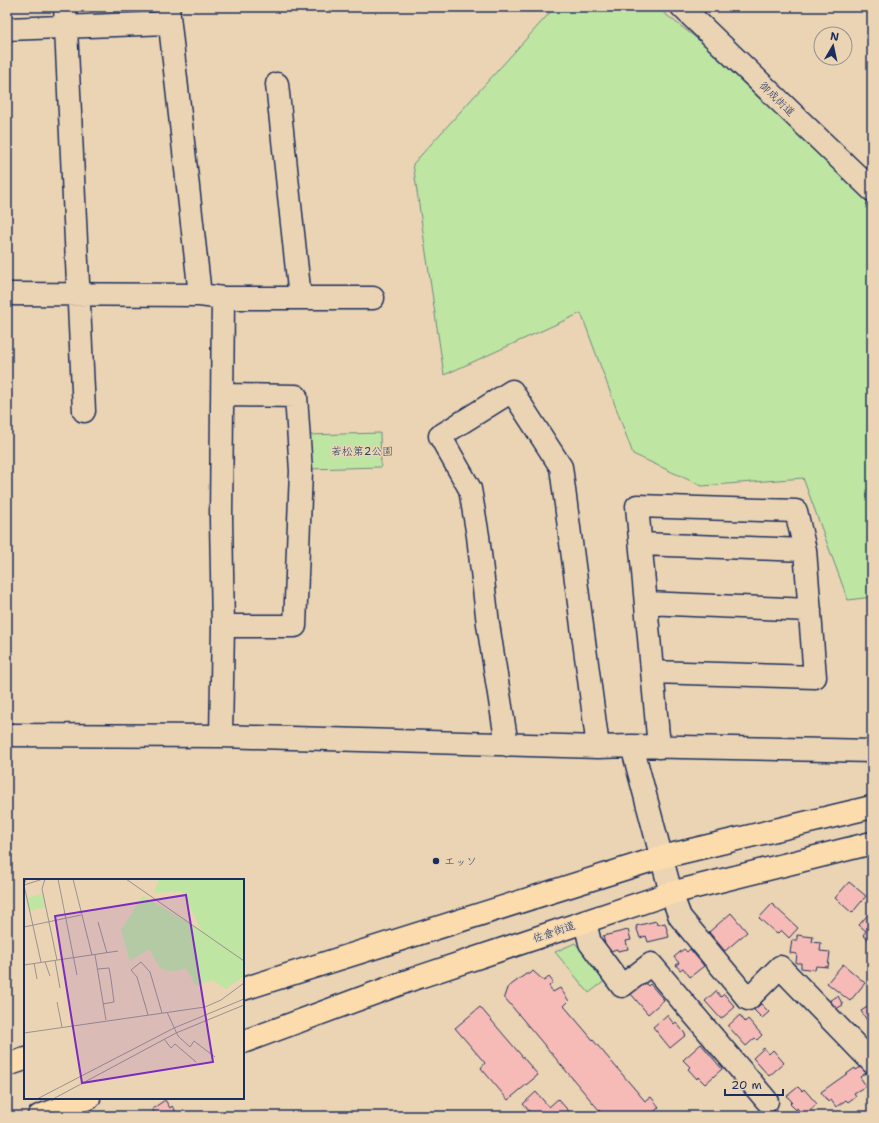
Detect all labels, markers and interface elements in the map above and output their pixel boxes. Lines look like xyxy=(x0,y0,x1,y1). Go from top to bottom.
north arrow xyxy=(813,26,853,66)
text: N xyxy=(829,29,840,45)
street label: 御成街道 xyxy=(756,78,798,120)
park label: 若松第2公園 xyxy=(331,444,393,459)
place label: エッソ xyxy=(444,854,477,869)
marker: エッソ xyxy=(431,856,441,866)
inset map xyxy=(24,879,244,1099)
street label: 佐倉街道 xyxy=(531,918,577,946)
scale bar xyxy=(725,1071,783,1097)
text: 20 m xyxy=(731,1077,762,1093)

